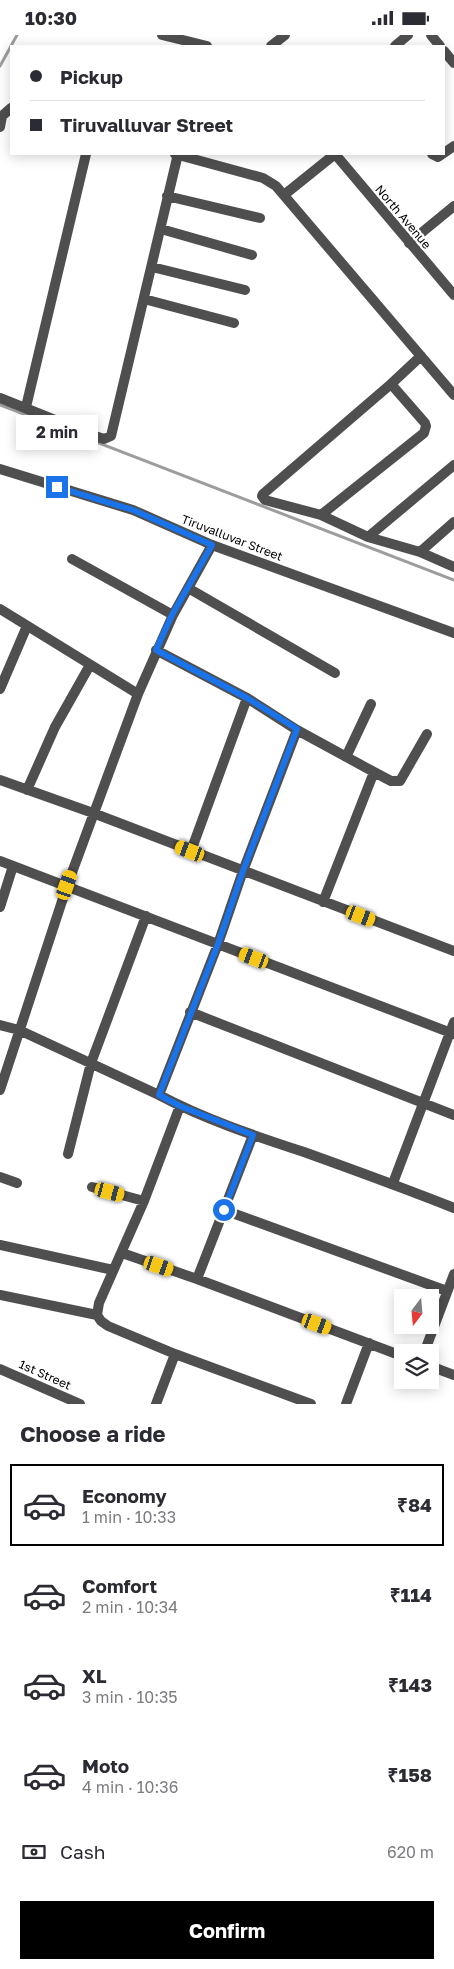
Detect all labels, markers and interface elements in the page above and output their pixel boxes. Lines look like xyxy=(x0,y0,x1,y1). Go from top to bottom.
text: 10:30 xyxy=(25,6,77,29)
text: Pickup xyxy=(60,65,123,88)
text: Tiruvalluvar Street xyxy=(60,113,233,136)
street label: North Avenue xyxy=(372,182,434,252)
callout: 2 min xyxy=(16,415,98,449)
text: 2 min xyxy=(36,422,78,442)
route end xyxy=(46,476,68,498)
street label: Tiruvalluvar Street xyxy=(180,511,285,564)
car xyxy=(173,839,206,863)
car xyxy=(55,868,78,902)
car xyxy=(344,904,377,928)
car xyxy=(237,946,270,970)
car xyxy=(93,1181,126,1203)
route start xyxy=(213,1199,235,1221)
car xyxy=(142,1254,175,1278)
north arrow xyxy=(394,1289,439,1334)
map controls xyxy=(394,1289,439,1389)
car xyxy=(300,1312,333,1336)
button: layers xyxy=(394,1344,439,1389)
street label: 1st Street xyxy=(17,1356,74,1393)
text: Choose a ride xyxy=(20,1420,166,1447)
icon: car xyxy=(22,1483,67,1528)
text: Economy xyxy=(82,1484,167,1507)
text: ₹84 xyxy=(397,1493,432,1516)
text: 1 min · 10:33 xyxy=(82,1507,176,1527)
icon: car xyxy=(22,1573,67,1618)
text: Comfort xyxy=(82,1574,157,1597)
text: ₹114 xyxy=(390,1583,432,1606)
text: 2 min · 10:34 xyxy=(82,1597,178,1617)
icon: car xyxy=(22,1663,67,1708)
text: XL xyxy=(82,1664,107,1687)
text: ₹143 xyxy=(388,1673,432,1696)
text: 3 min · 10:35 xyxy=(82,1687,178,1707)
icon: car xyxy=(22,1753,67,1798)
text: Moto xyxy=(82,1754,129,1777)
text: ₹158 xyxy=(388,1763,432,1786)
text: 4 min · 10:36 xyxy=(82,1777,178,1797)
icon: cash xyxy=(20,1838,48,1866)
text: Cash xyxy=(60,1840,105,1863)
text: 620 m xyxy=(387,1842,434,1862)
button: Confirm xyxy=(20,1901,434,1959)

